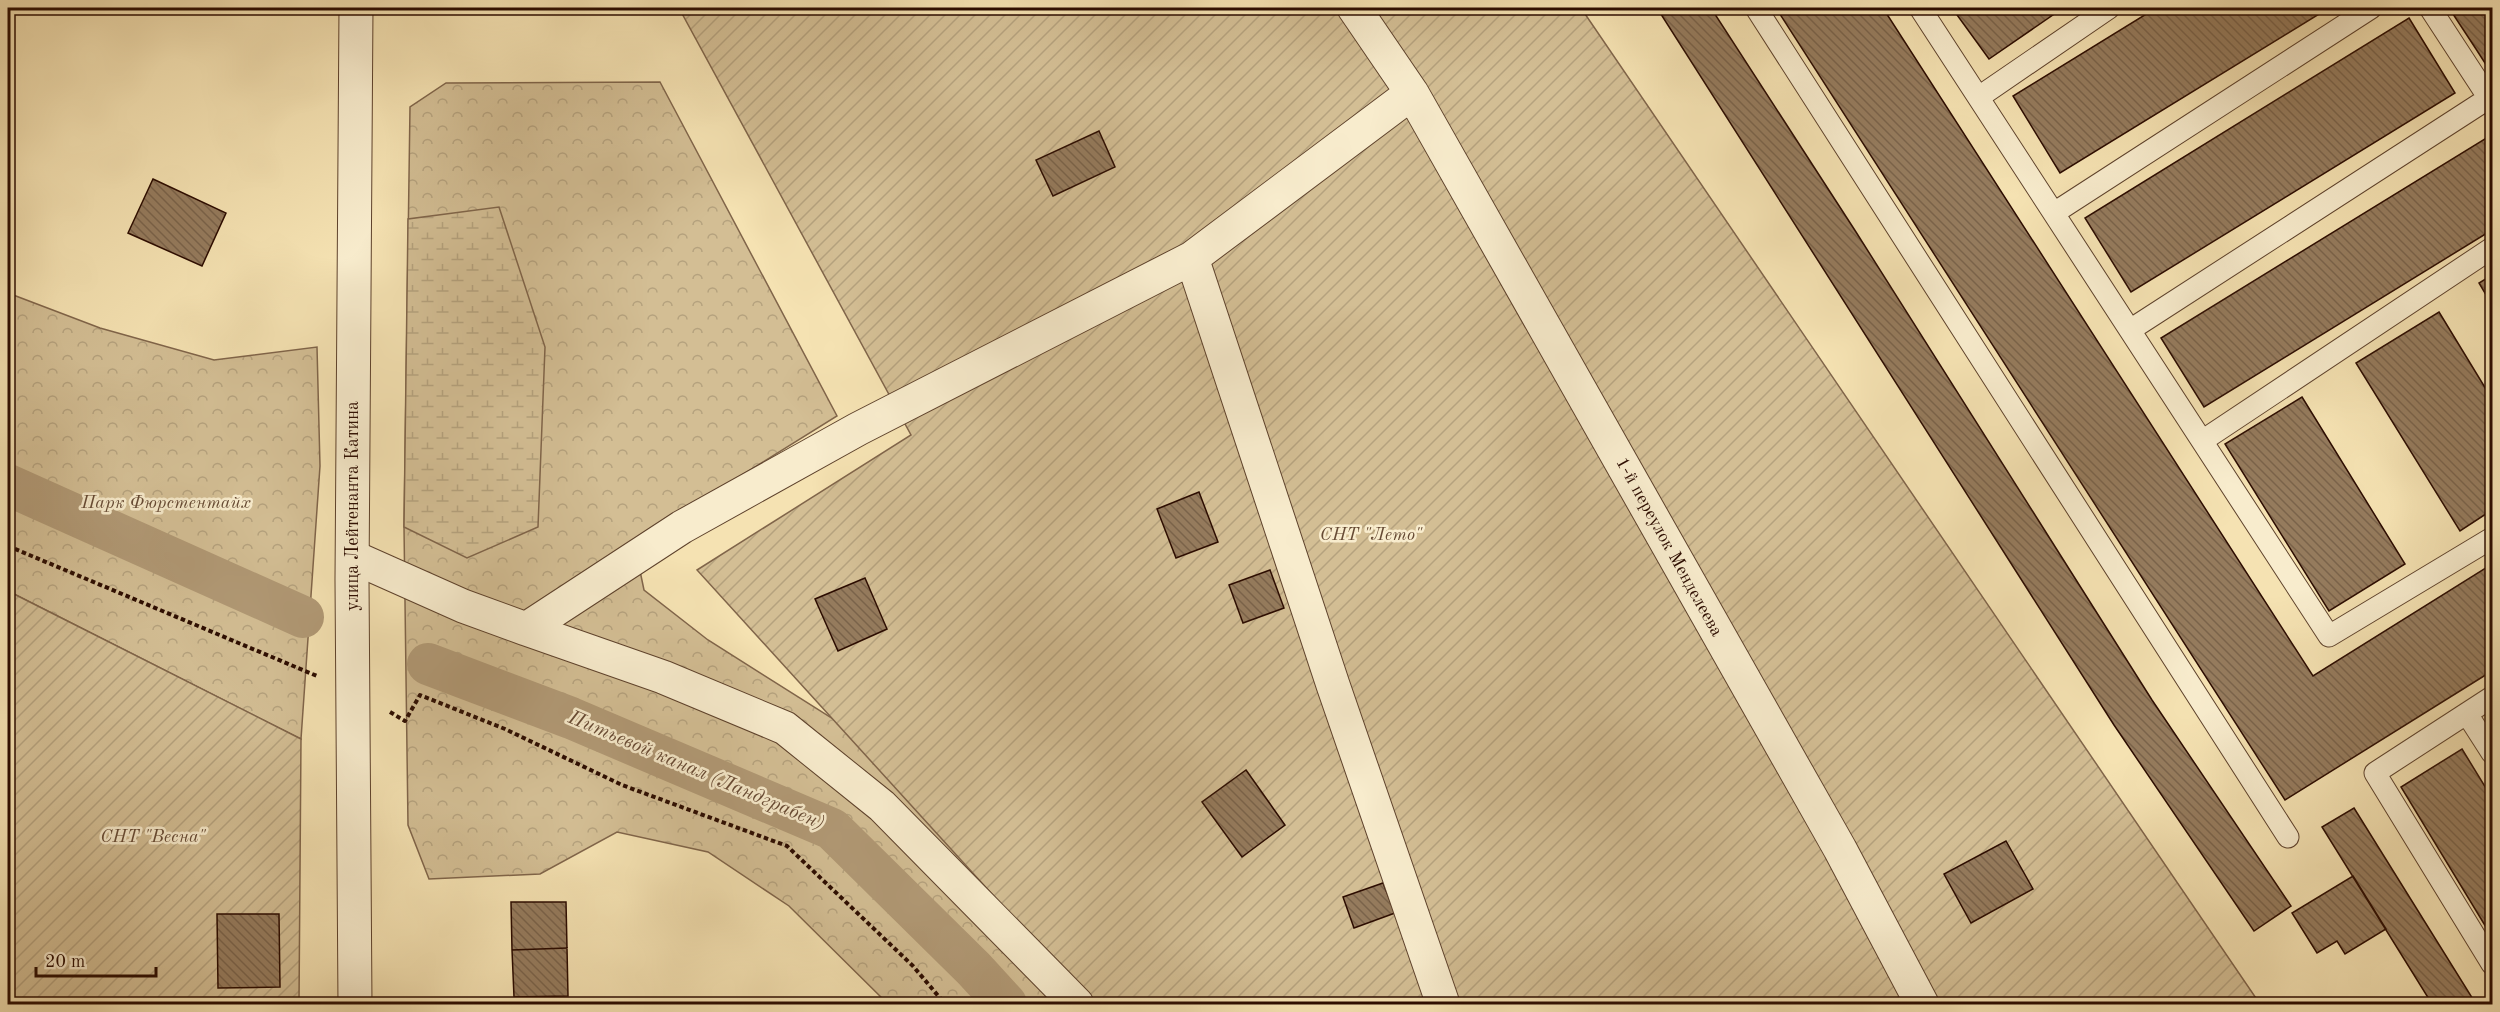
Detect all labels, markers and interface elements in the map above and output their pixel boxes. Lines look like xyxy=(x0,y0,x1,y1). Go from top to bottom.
street label: улица Лейтенанта Катина xyxy=(344,401,362,611)
street label: 1-й переулок Менделеева xyxy=(1612,454,1726,640)
park label: Парк Фюрстентайх xyxy=(80,494,251,512)
park label: СНТ "Лето" xyxy=(1320,526,1423,544)
water label: Питьевой канал (Ландграбен) xyxy=(564,707,827,834)
park label: СНТ "Весна" xyxy=(100,828,207,846)
scale bar xyxy=(36,940,156,978)
text: 20 m xyxy=(45,953,85,971)

